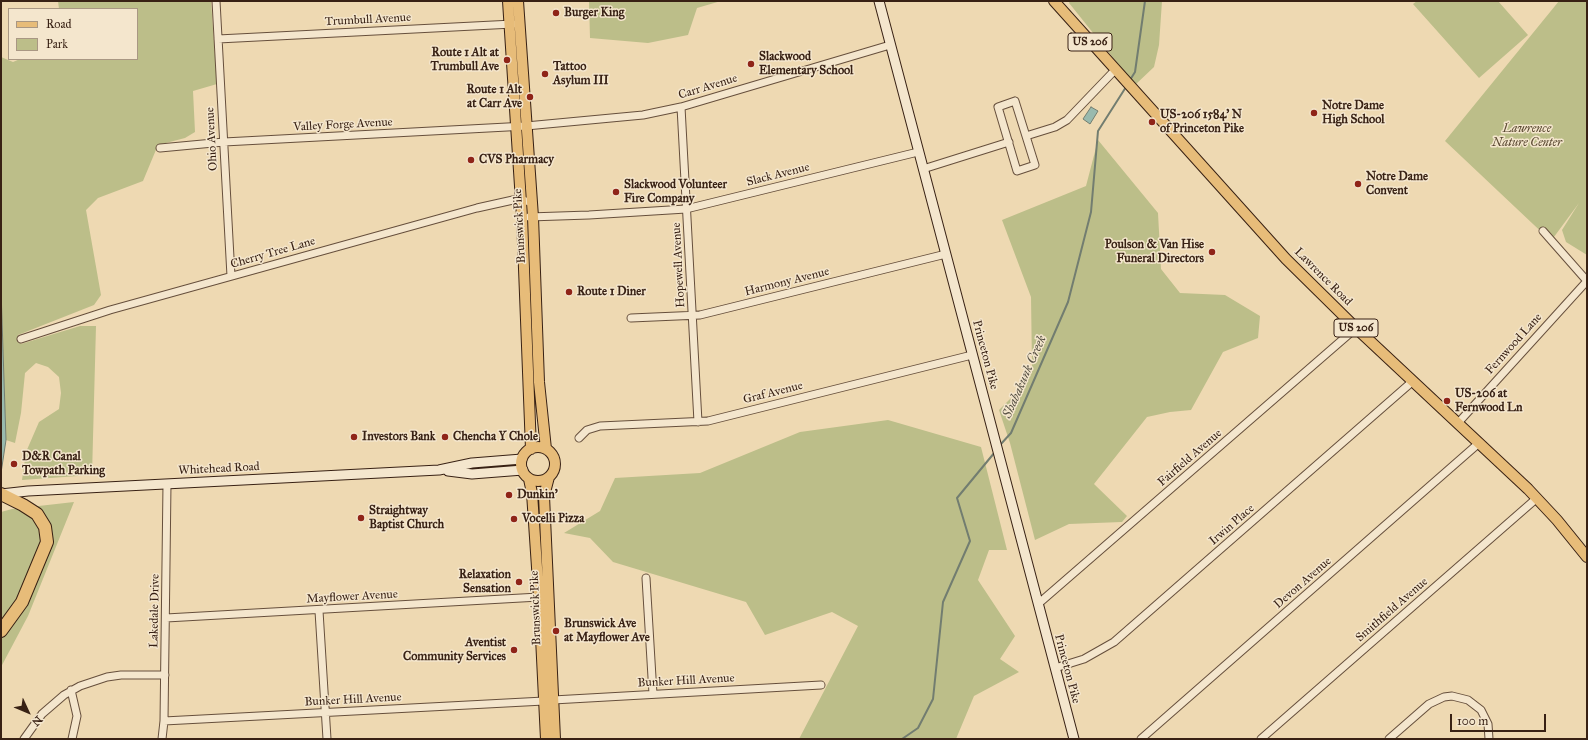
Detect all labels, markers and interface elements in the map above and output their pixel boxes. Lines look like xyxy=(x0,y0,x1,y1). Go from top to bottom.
place label: Burger King xyxy=(564,6,624,20)
legend xyxy=(8,8,138,60)
marker: Burger King xyxy=(551,8,561,18)
street label: Trumbull Avenue xyxy=(325,11,411,29)
text: Road xyxy=(46,17,72,31)
road number: US 206 xyxy=(1068,33,1112,51)
text: Park xyxy=(46,37,68,51)
place label: Route 1 Alt at Trumbull Ave xyxy=(431,46,499,74)
place label: Slackwood Elementary School xyxy=(759,50,853,78)
marker: Route 1 Alt at Trumbull Ave xyxy=(502,55,512,65)
marker: Slackwood Elementary School xyxy=(746,59,756,69)
place label: Tattoo Asylum III xyxy=(553,60,609,88)
marker: Tattoo Asylum III xyxy=(540,69,550,79)
street label: Carr Avenue xyxy=(677,71,739,103)
place label: Route 1 Alt at Carr Ave xyxy=(466,83,522,111)
marker: Route 1 Alt at Carr Ave xyxy=(525,92,535,102)
place label: Notre Dame High School xyxy=(1322,99,1385,127)
street label: Ohio Avenue xyxy=(203,107,221,171)
place label: US-206 1584' N of Princeton Pike xyxy=(1160,108,1244,136)
marker: Notre Dame High School xyxy=(1309,108,1319,118)
street label: Valley Forge Avenue xyxy=(293,115,393,135)
marker: US-206 1584' N of Princeton Pike xyxy=(1147,117,1157,127)
park label: Lawrence Nature Center xyxy=(1492,122,1562,150)
place label: CVS Pharmacy xyxy=(479,153,554,167)
marker: CVS Pharmacy xyxy=(466,155,476,165)
street label: Slack Avenue xyxy=(745,160,811,190)
place label: Notre Dame Convent xyxy=(1366,170,1428,198)
place label: Slackwood Volunteer Fire Company xyxy=(624,178,727,206)
marker: Notre Dame Convent xyxy=(1353,179,1363,189)
marker: Slackwood Volunteer Fire Company xyxy=(611,187,621,197)
street label: Brunswick Pike xyxy=(511,188,529,264)
street label: Hopewell Avenue xyxy=(670,222,688,308)
street label: Cherry Tree Lane xyxy=(229,234,317,272)
place label: Poulson & Van Hise Funeral Directors xyxy=(1105,238,1204,266)
street label: Lawrence Road xyxy=(1291,245,1355,309)
marker: Poulson & Van Hise Funeral Directors xyxy=(1207,247,1217,257)
street label: Harmony Avenue xyxy=(743,265,831,299)
place label: Route 1 Diner xyxy=(577,285,646,299)
marker: Route 1 Diner xyxy=(564,287,574,297)
street label: Fernwood Lane xyxy=(1483,310,1545,378)
street label: Princeton Pike xyxy=(969,319,1001,391)
road number: US 206 xyxy=(1334,319,1378,337)
water label: Shabakunk Creek xyxy=(1000,333,1050,421)
street label: Graf Avenue xyxy=(742,379,804,407)
place label: US-206 at Fernwood Ln xyxy=(1455,387,1522,415)
marker: US-206 at Fernwood Ln xyxy=(1442,396,1452,406)
street label: Fairfield Avenue xyxy=(1155,426,1225,490)
place label: Investors Bank xyxy=(362,430,435,444)
place label: Chencha Y Chole xyxy=(453,430,538,444)
marker: Investors Bank xyxy=(349,432,359,442)
marker: Chencha Y Chole xyxy=(440,432,450,442)
place label: D&R Canal Towpath Parking xyxy=(22,450,105,478)
marker: D&R Canal Towpath Parking xyxy=(9,459,19,469)
street label: Whitehead Road xyxy=(178,460,260,478)
place label: Dunkin' xyxy=(517,488,558,502)
marker: Dunkin' xyxy=(504,490,514,500)
street label: Irwin Place xyxy=(1206,501,1258,549)
place label: Straightway Baptist Church xyxy=(369,504,444,532)
place label: Vocelli Pizza xyxy=(522,512,584,526)
marker: Straightway Baptist Church xyxy=(356,513,366,523)
marker: Vocelli Pizza xyxy=(509,514,519,524)
street label: Devon Avenue xyxy=(1271,554,1335,612)
place label: Relaxation Sensation xyxy=(459,568,511,596)
street label: Brunswick Pike xyxy=(528,570,544,646)
street label: Lakedale Drive xyxy=(147,574,163,648)
street label: Smithfield Avenue xyxy=(1353,575,1431,645)
marker: Relaxation Sensation xyxy=(514,577,524,587)
street label: Mayflower Avenue xyxy=(306,587,398,607)
place label: Brunswick Ave at Mayflower Ave xyxy=(564,617,650,645)
marker: Brunswick Ave at Mayflower Ave xyxy=(551,626,561,636)
street label: Princeton Pike xyxy=(1051,633,1083,705)
place label: Aventist Community Services xyxy=(403,636,506,664)
marker: Aventist Community Services xyxy=(509,645,519,655)
street label: Bunker Hill Avenue xyxy=(637,671,735,691)
street label: Bunker Hill Avenue xyxy=(304,690,402,710)
north arrow xyxy=(8,692,48,732)
scale bar xyxy=(1452,706,1548,732)
text: N xyxy=(29,713,45,729)
text: 100 m xyxy=(1457,714,1488,728)

